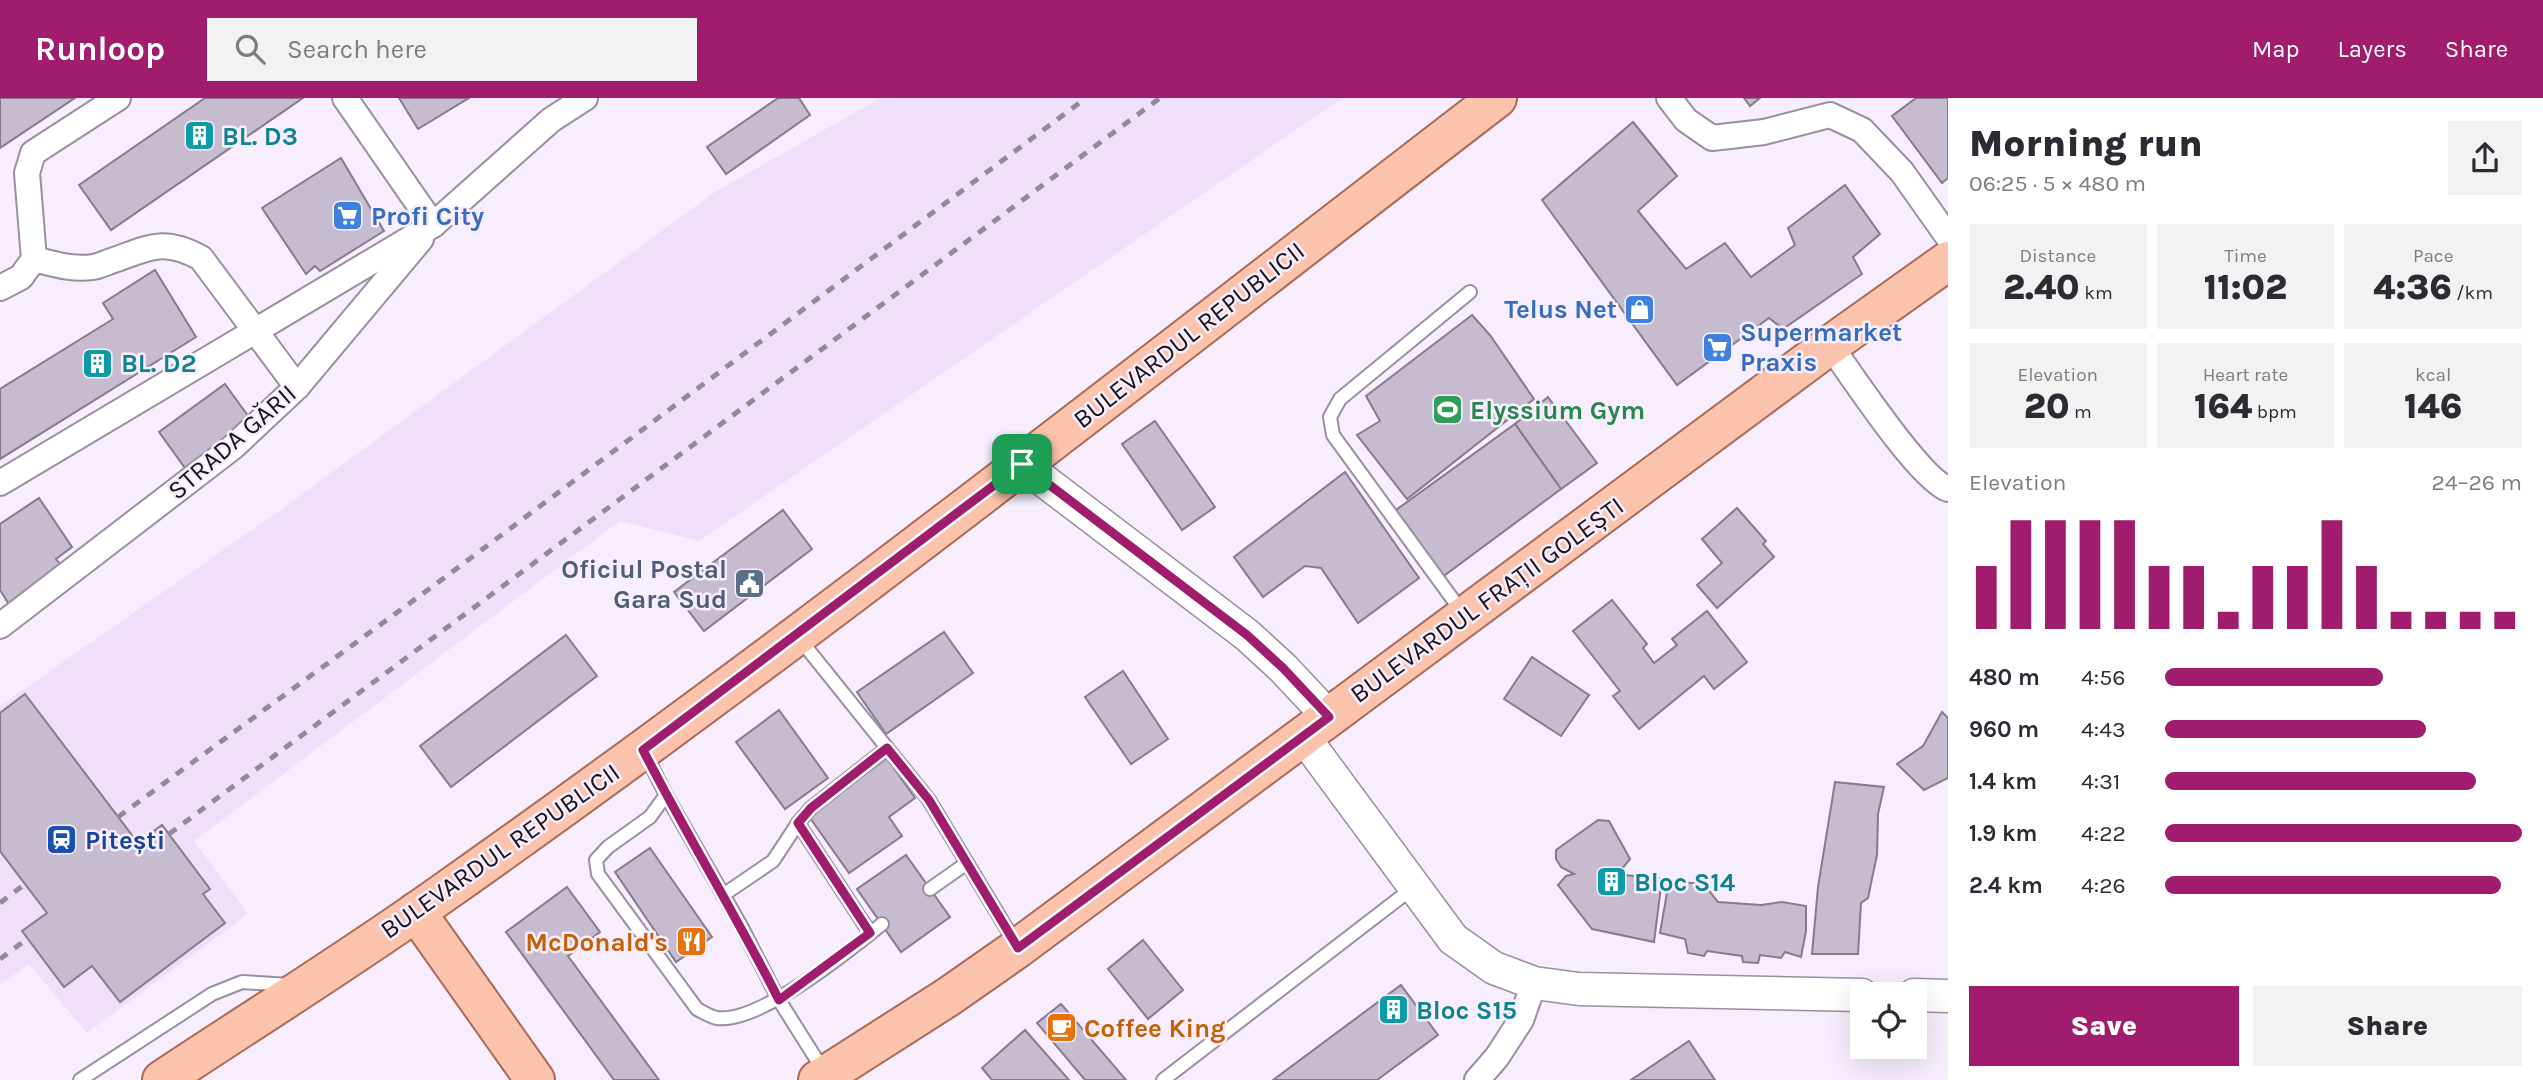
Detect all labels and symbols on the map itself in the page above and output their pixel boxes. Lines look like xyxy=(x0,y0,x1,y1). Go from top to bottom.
building icon: BL. D3 xyxy=(182,119,216,153)
place label: BL. D3 xyxy=(222,121,298,152)
supermarket icon: Profi City xyxy=(331,199,365,233)
place label: Profi City xyxy=(371,201,484,232)
street label: BULEVARDUL REPUBLICII xyxy=(1067,235,1311,435)
shop icon: Telus Net xyxy=(1623,292,1657,326)
place label: Telus Net xyxy=(1504,294,1617,325)
place label: Supermarket Praxis xyxy=(1740,317,1902,378)
supermarket icon: Supermarket Praxis xyxy=(1700,330,1734,364)
building icon: BL. D2 xyxy=(81,346,115,380)
place label: BL. D2 xyxy=(121,348,196,379)
street label: STRADA GĂRII xyxy=(161,378,303,506)
sports icon: Elyssium Gym xyxy=(1430,393,1464,427)
place label: Elyssium Gym xyxy=(1470,395,1645,426)
pin xyxy=(992,434,1052,494)
street label: BULEVARDUL FRAȚII GOLEȘTI xyxy=(1344,490,1630,710)
place label: Oficiul Postal Gara Sud xyxy=(561,554,727,615)
public building icon: Oficiul Postal Gara Sud xyxy=(733,567,767,601)
street label: BULEVARDUL REPUBLICII xyxy=(374,757,626,945)
station icon: Pitești xyxy=(45,823,79,857)
place label: Pitești xyxy=(85,825,165,856)
building icon: Bloc S14 xyxy=(1594,865,1628,899)
place label: Bloc S14 xyxy=(1634,867,1736,898)
restaurant icon: McDonald's xyxy=(674,925,708,959)
place label: McDonald's xyxy=(525,927,668,958)
building icon: Bloc S15 xyxy=(1376,993,1410,1027)
place label: Bloc S15 xyxy=(1416,995,1517,1026)
cafe icon: Coffee King xyxy=(1044,1011,1078,1045)
place label: Coffee King xyxy=(1084,1013,1225,1044)

